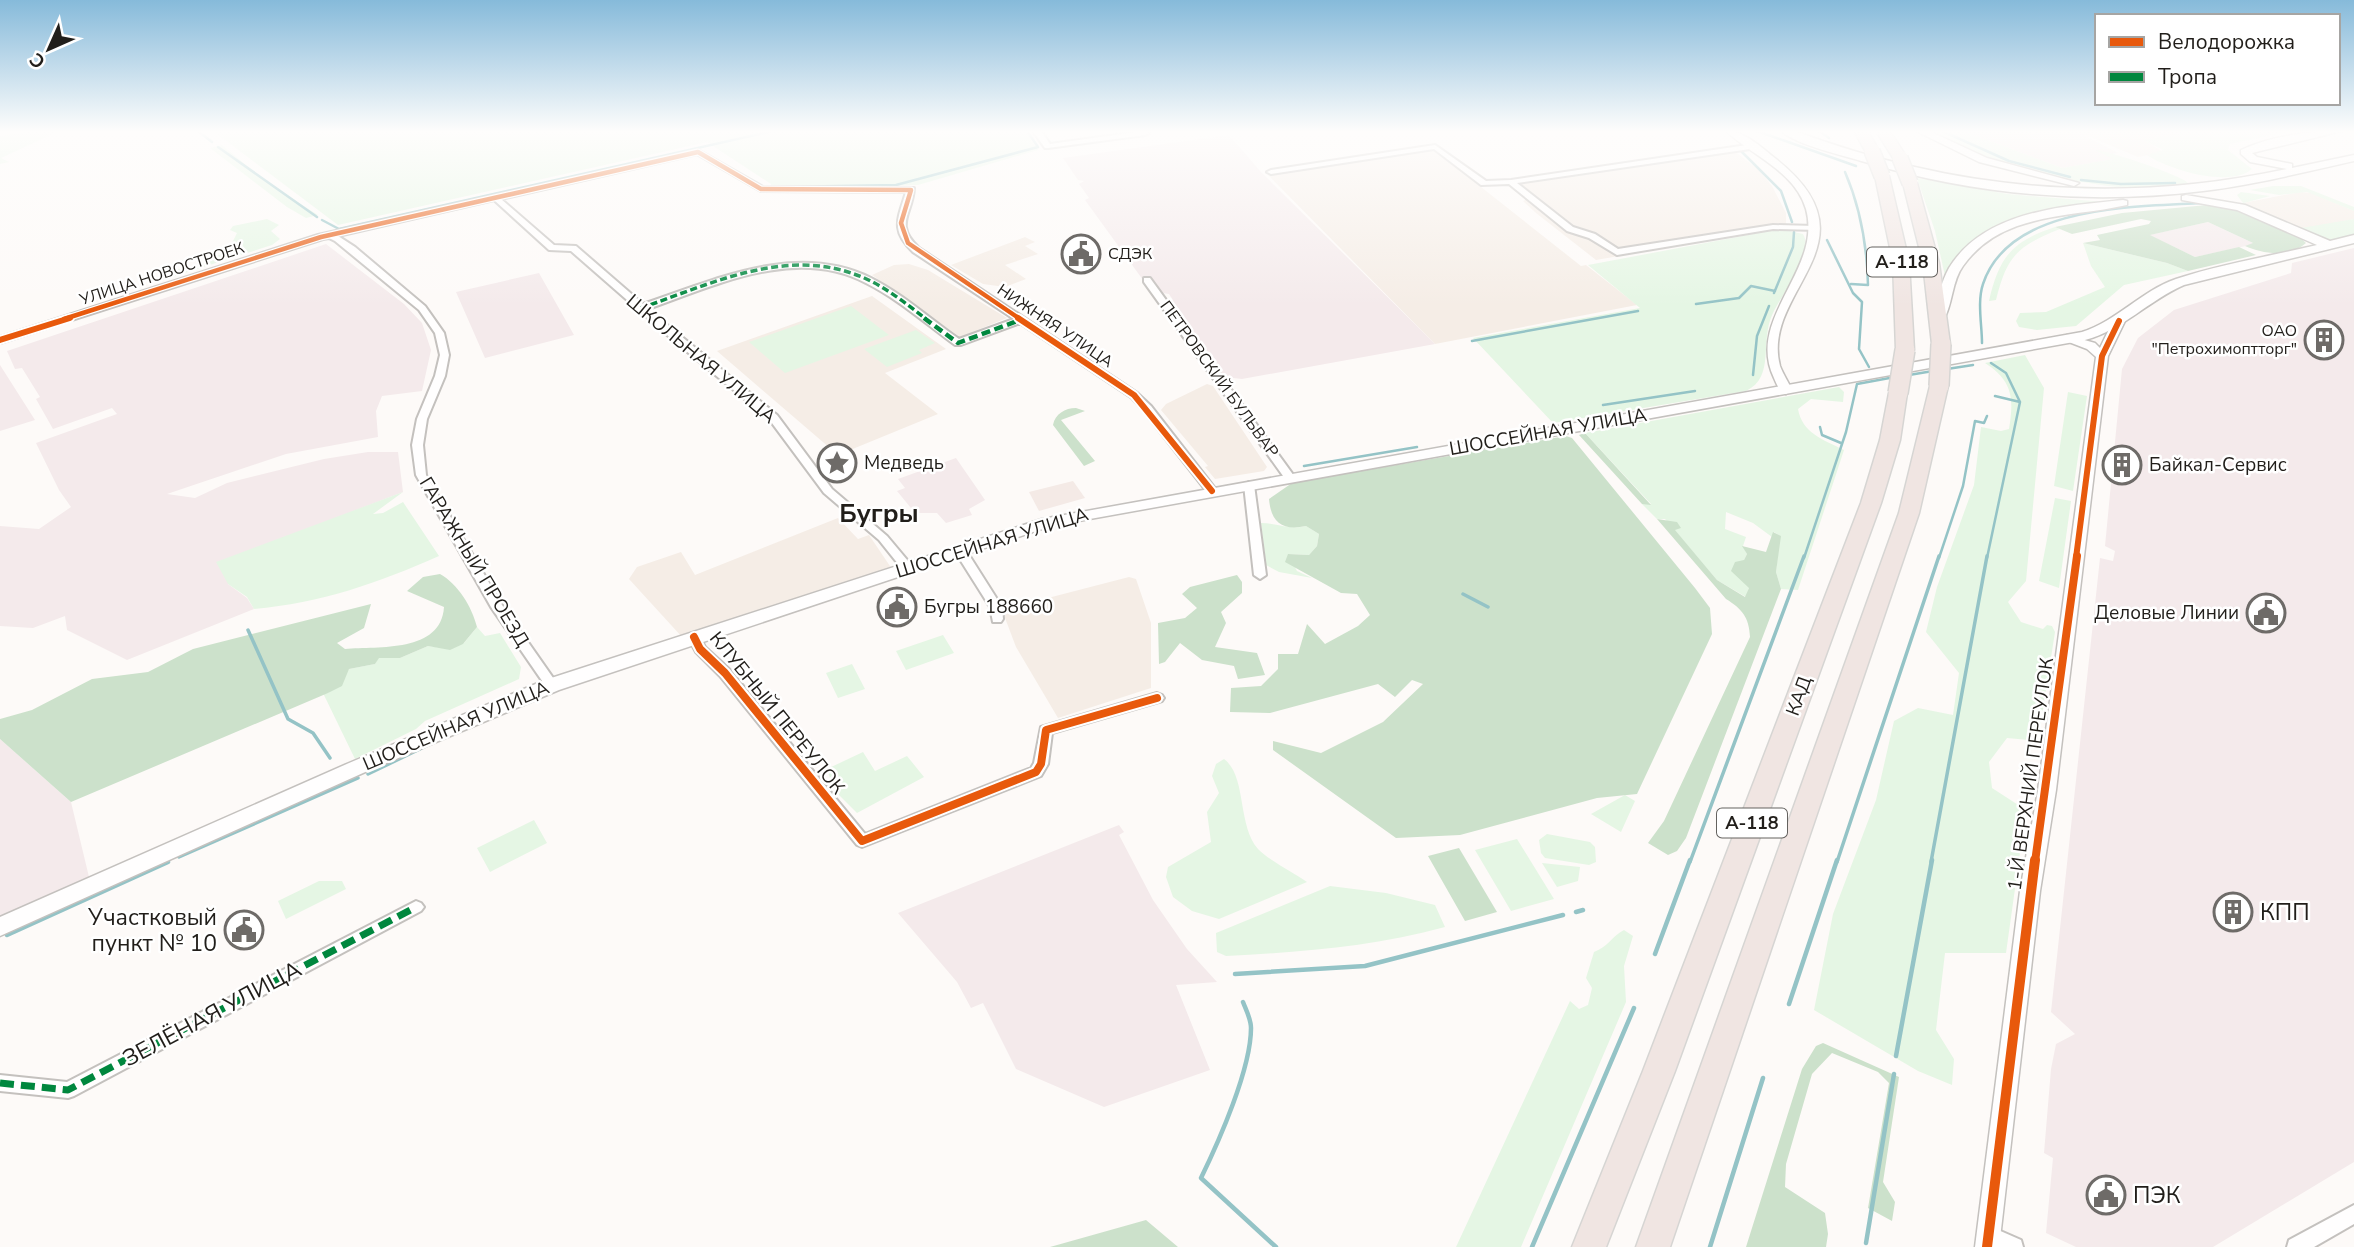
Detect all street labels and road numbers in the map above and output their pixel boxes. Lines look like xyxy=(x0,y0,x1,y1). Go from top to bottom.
street label: УЛИЦА НОВОСТРОЕК xyxy=(76,237,248,311)
road number: А-118 xyxy=(1867,248,1937,276)
street label: НИЖНЯЯ УЛИЦА xyxy=(993,279,1118,373)
street label: ШКОЛЬНАЯ УЛИЦА xyxy=(620,288,782,430)
street label: ПЕТРОВСКИЙ БУЛЬВАР xyxy=(1155,296,1283,462)
street label: ШОССЕЙНАЯ УЛИЦА xyxy=(1447,402,1649,462)
street label: ГАРАЖНЫЙ ПРОЕЗД xyxy=(413,472,535,652)
street label: ШОССЕЙНАЯ УЛИЦА xyxy=(892,501,1092,585)
street label: КЛУБНЫЙ ПЕРЕУЛОК xyxy=(703,626,851,800)
street label: 1-Й ВЕРХНИЙ ПЕРЕУЛОК xyxy=(2002,656,2060,892)
street label: КАД xyxy=(1780,672,1818,719)
street label: ШОССЕЙНАЯ УЛИЦА xyxy=(359,675,553,777)
road number: А-118 xyxy=(1717,808,1787,838)
street label: ЗЕЛЁНАЯ УЛИЦА xyxy=(117,954,307,1074)

